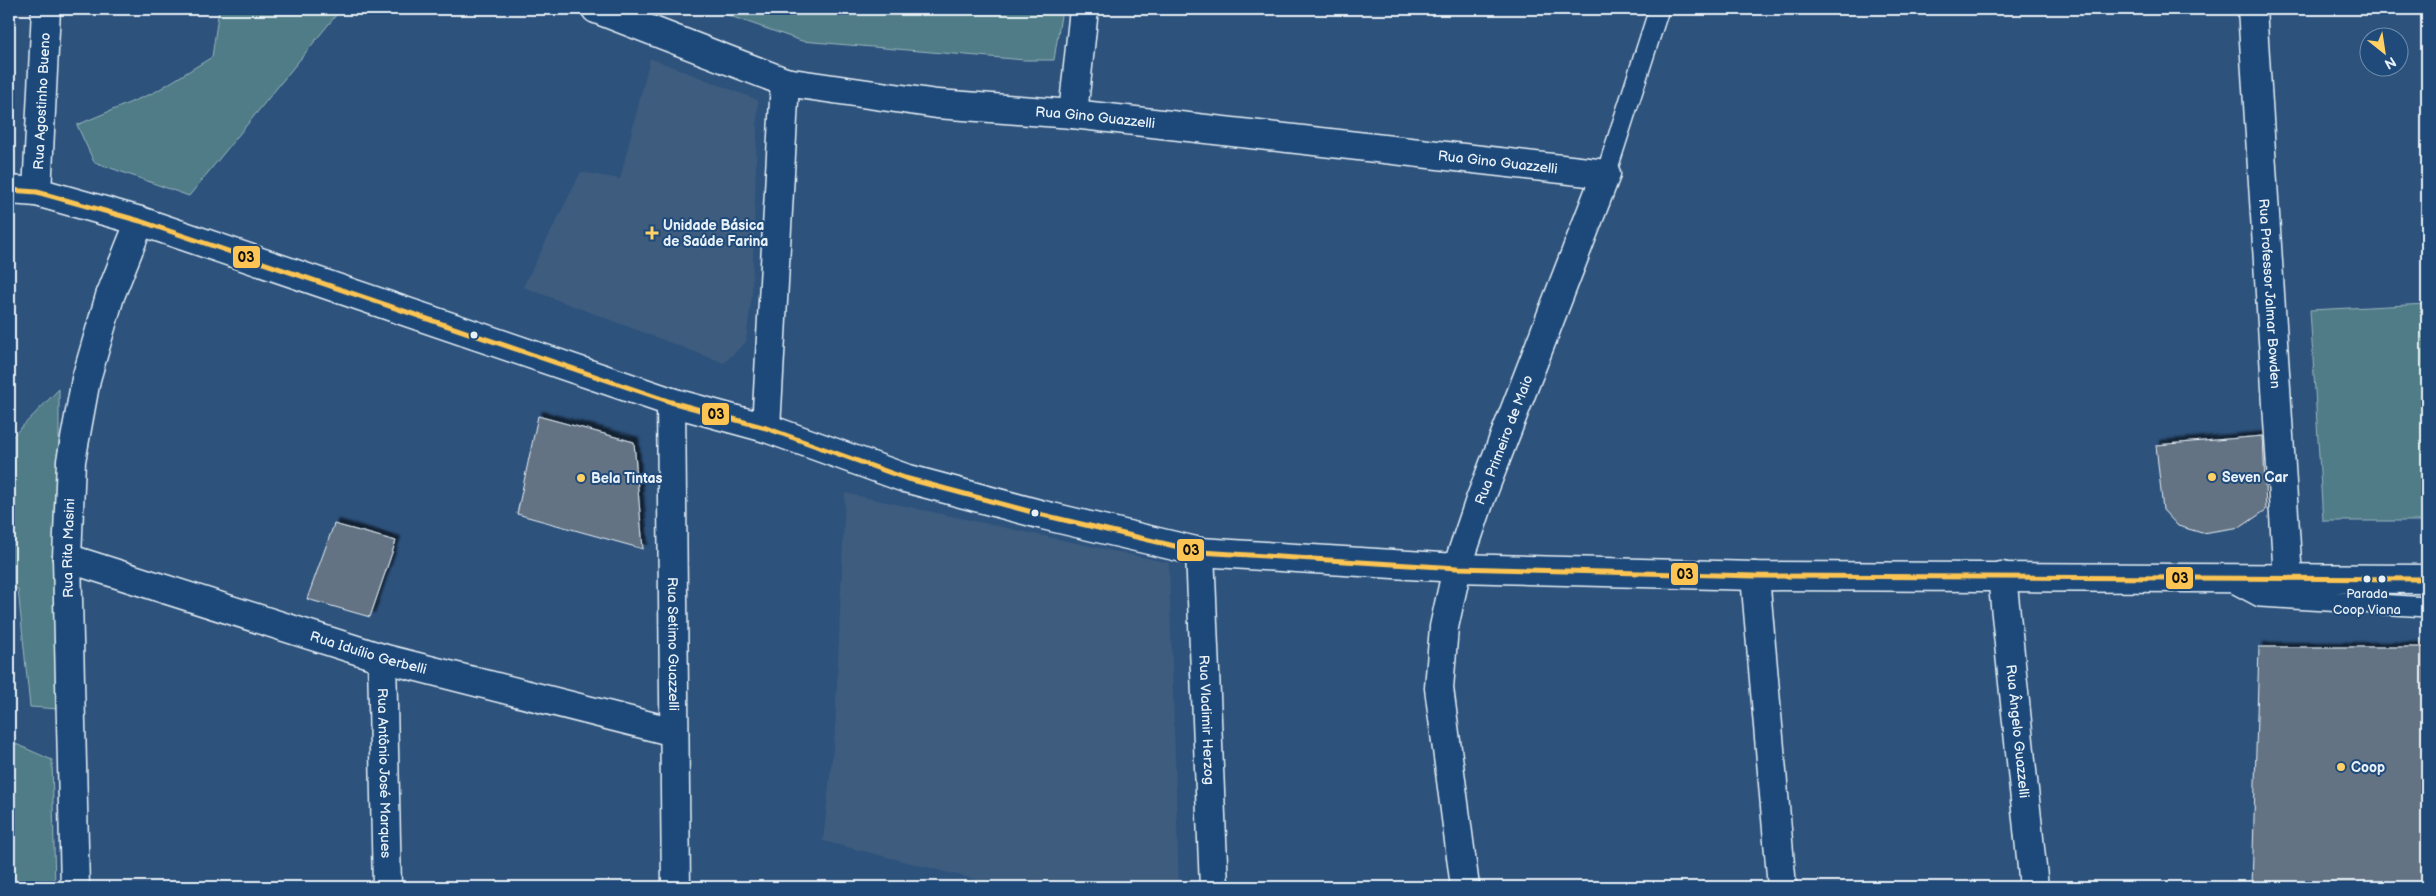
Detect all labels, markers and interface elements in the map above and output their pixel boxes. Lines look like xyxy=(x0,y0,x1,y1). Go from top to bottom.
north arrow xyxy=(2358,28,2408,78)
street label: Rua Agostinho Bueno xyxy=(30,32,53,170)
text: N xyxy=(2381,53,2399,73)
street label: Rua Gino Guazzelli xyxy=(1035,103,1156,132)
street label: Rua Gino Guazzelli xyxy=(1437,147,1558,177)
street label: Rua Professor Jalmar Bowden xyxy=(2255,198,2284,389)
place label: Unidade Básica de Saúde Farina xyxy=(663,217,768,250)
marker: Unidade Básica de Saúde Farina xyxy=(645,226,659,240)
line badge: 03 xyxy=(232,245,261,269)
text: 03 xyxy=(238,249,254,266)
unlabelled marker xyxy=(469,330,479,340)
street label: Rua Primeiro de Maio xyxy=(1471,373,1537,507)
line badge: 03 xyxy=(701,402,730,426)
text: 03 xyxy=(708,406,724,423)
place label: Seven Car xyxy=(2222,469,2289,486)
place label: Bela Tintas xyxy=(591,470,662,487)
marker: Seven Car xyxy=(2206,471,2218,483)
marker: Bela Tintas xyxy=(575,472,587,484)
street label: Rua Rita Masini xyxy=(58,498,78,598)
unlabelled marker xyxy=(1030,508,1040,518)
line badge: 03 xyxy=(1176,538,1205,562)
text: 03 xyxy=(1183,542,1199,559)
line badge: 03 xyxy=(1670,562,1699,586)
text: 03 xyxy=(1677,566,1693,583)
line badge: 03 xyxy=(2165,566,2194,590)
text: 03 xyxy=(2172,570,2188,587)
marker: Parada Coop Viana xyxy=(2362,574,2372,584)
unlabelled marker xyxy=(2377,574,2387,584)
street label: Rua Setimo Guazzelli xyxy=(664,577,683,711)
place label: Parada Coop Viana xyxy=(2333,586,2401,618)
street label: Rua Iduílio Gerbelli xyxy=(308,627,429,678)
street label: Rua Vladimir Herzog xyxy=(1196,654,1218,785)
street label: Rua Ângelo Guazzelli xyxy=(2003,664,2033,799)
street label: Rua Antônio José Marques xyxy=(374,688,395,858)
place label: Coop xyxy=(2351,759,2385,776)
marker: Coop xyxy=(2335,761,2347,773)

